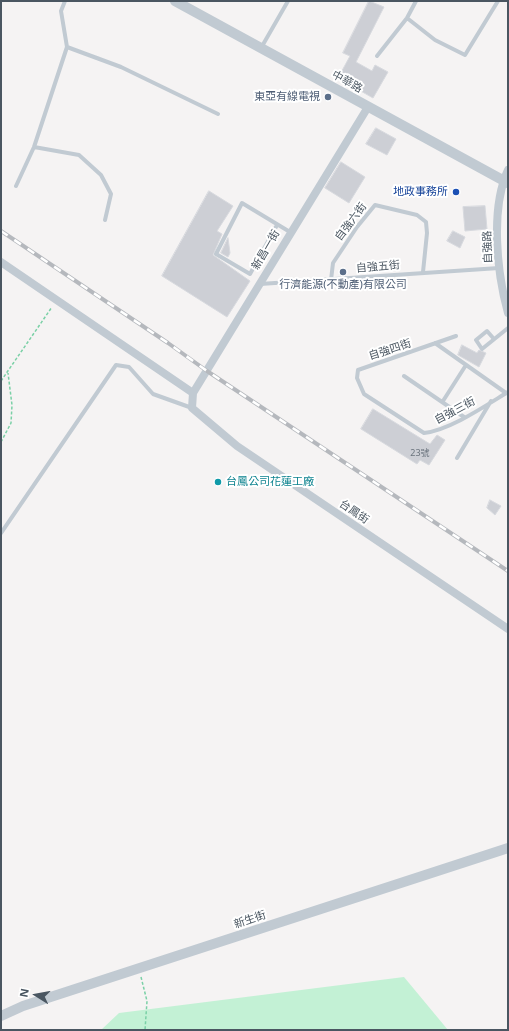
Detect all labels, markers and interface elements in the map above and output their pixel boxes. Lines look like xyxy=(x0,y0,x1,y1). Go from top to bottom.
street label: 中華路 xyxy=(329,68,365,96)
place label: 東亞有線電視 xyxy=(254,90,320,104)
marker: 東亞有線電視 xyxy=(323,92,333,102)
place label: 地政事務所 xyxy=(393,185,448,199)
marker: 地政事務所 xyxy=(451,187,461,197)
street label: 自強六街 xyxy=(332,200,370,244)
street label: 新昌一街 xyxy=(249,228,283,272)
street label: 自強路 xyxy=(481,230,495,264)
street label: 自強五街 xyxy=(356,259,400,275)
marker: 行濟能源(不動產)有限公司 xyxy=(338,267,348,277)
place label: 行濟能源(不動產)有限公司 xyxy=(279,278,407,292)
street label: 自強四街 xyxy=(367,337,413,363)
street label: 自強三街 xyxy=(432,395,478,427)
house number: 23號 xyxy=(410,448,430,458)
place label: 台鳳公司花蓮工廠 xyxy=(226,475,314,489)
marker: 台鳳公司花蓮工廠 xyxy=(213,477,223,487)
street label: 台鳳街 xyxy=(337,497,371,527)
street label: 新生街 xyxy=(232,908,268,932)
north arrow xyxy=(16,975,56,1015)
text: N xyxy=(16,987,32,998)

